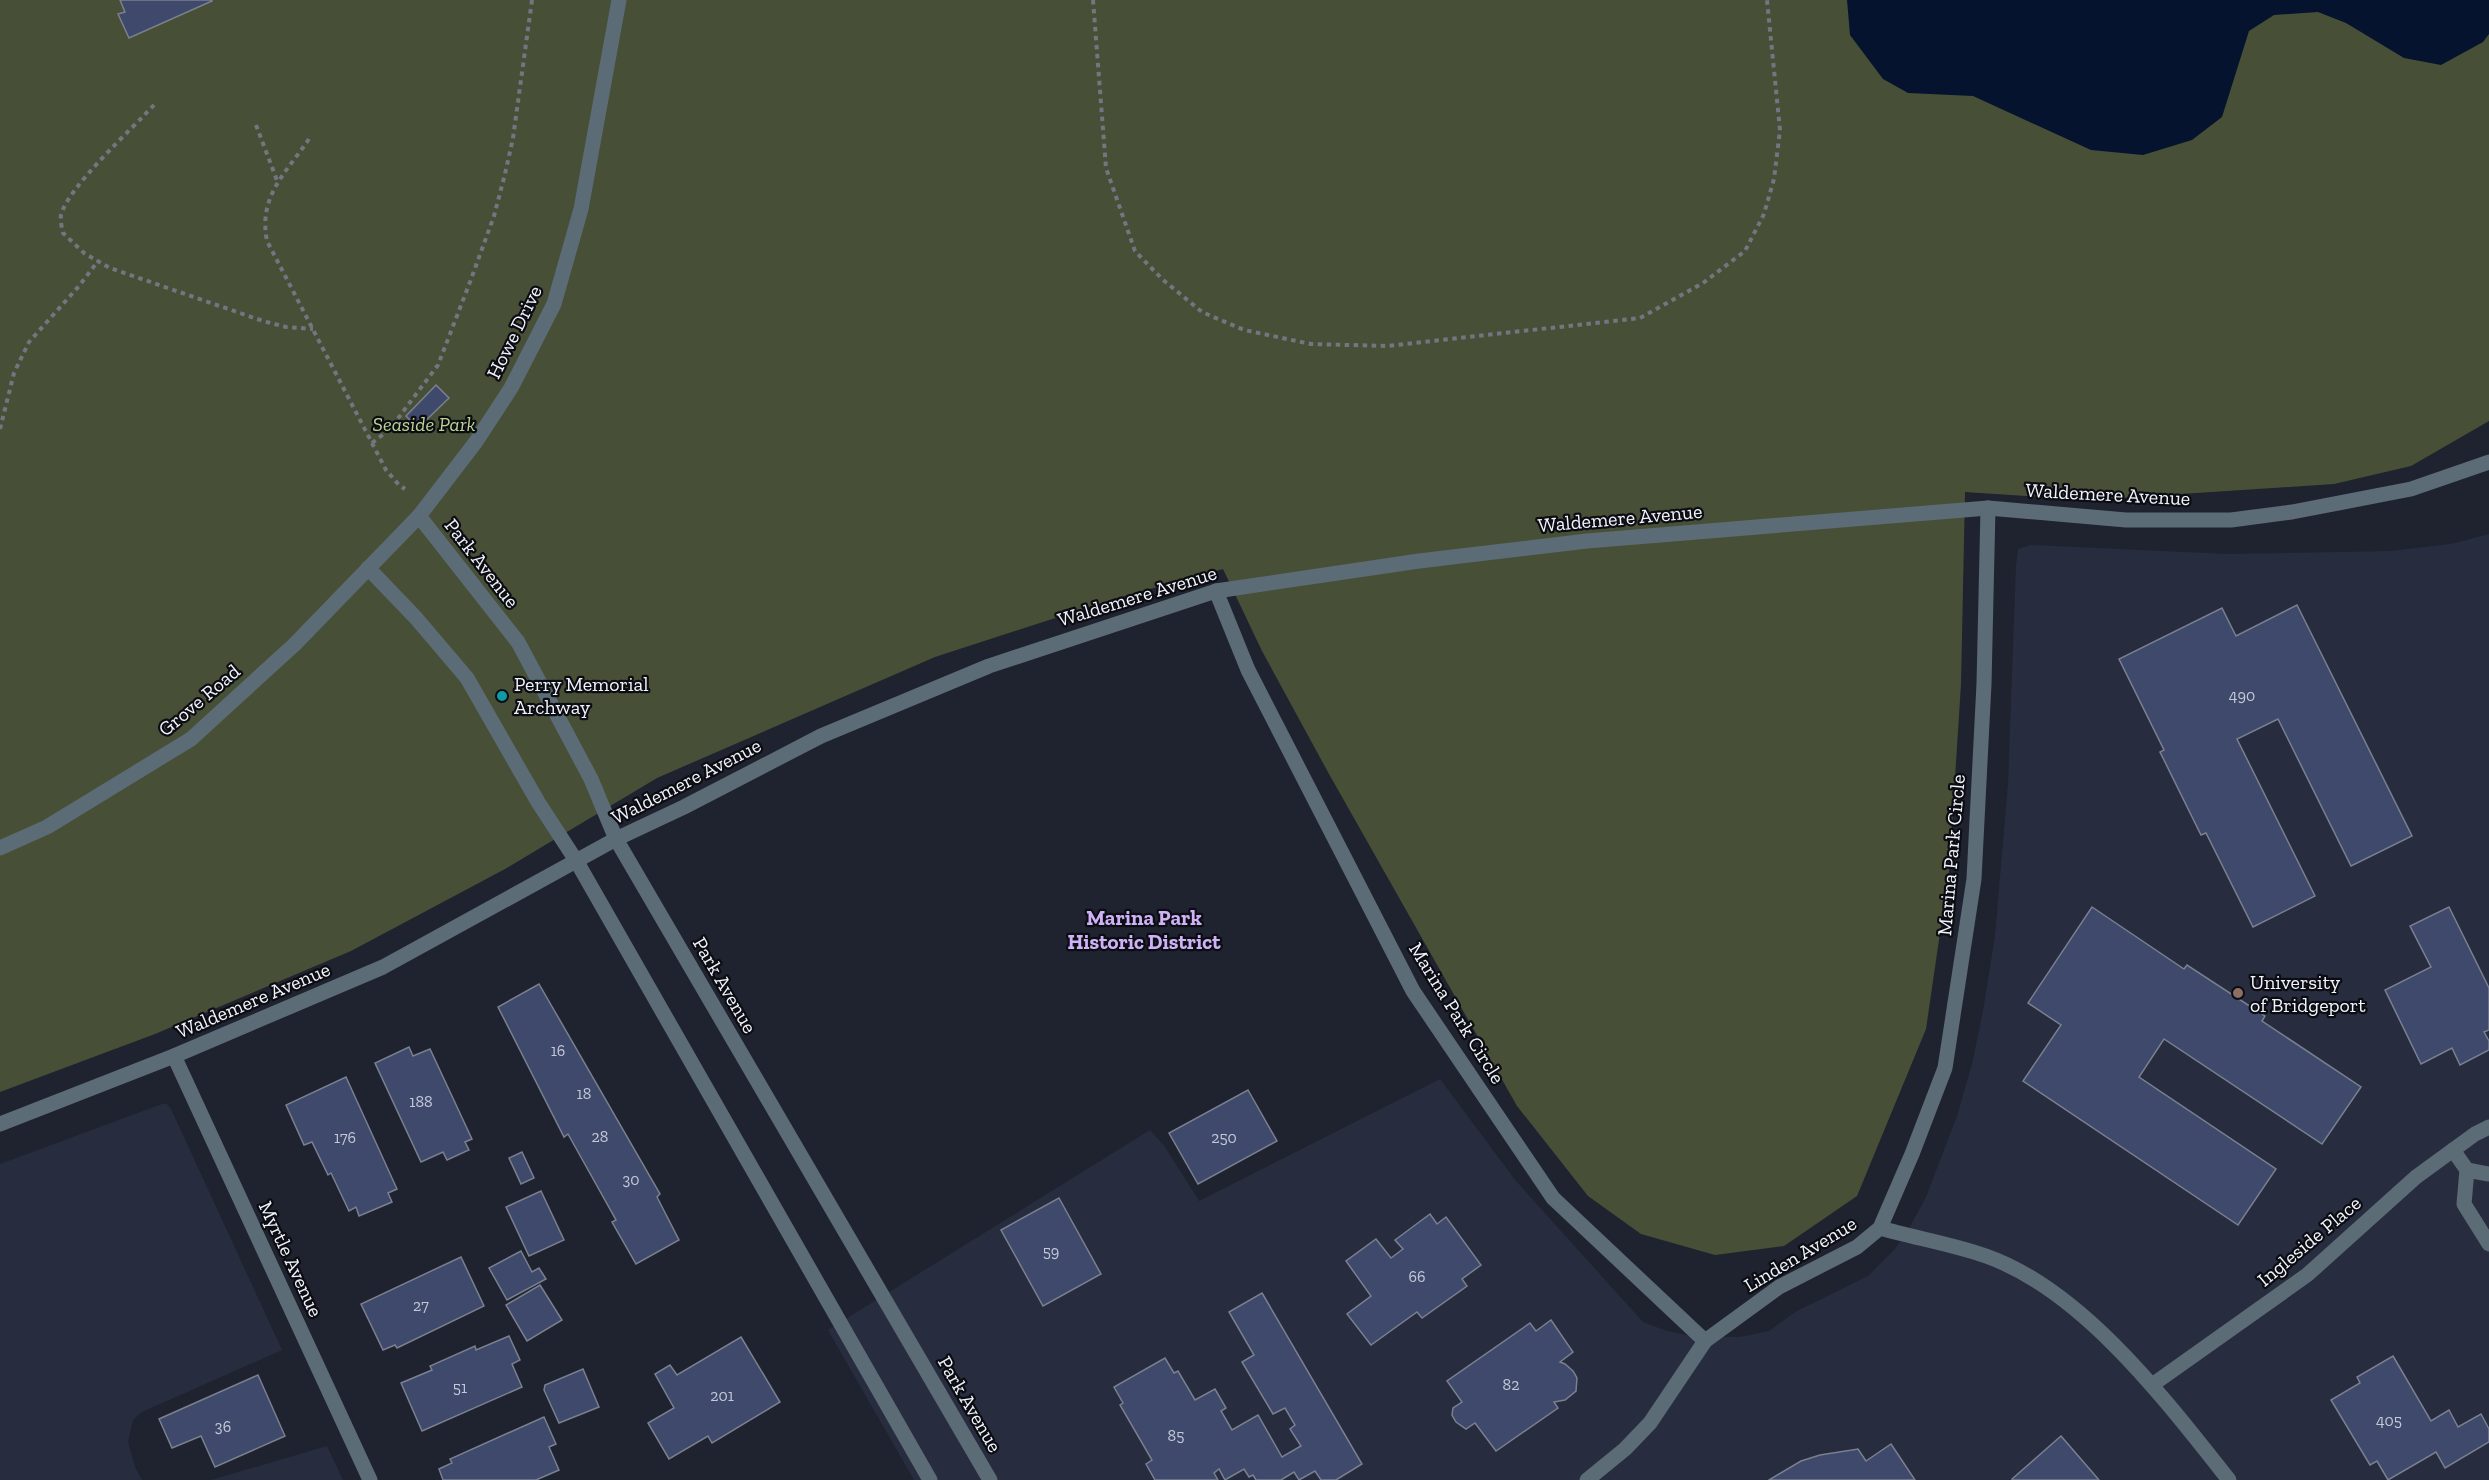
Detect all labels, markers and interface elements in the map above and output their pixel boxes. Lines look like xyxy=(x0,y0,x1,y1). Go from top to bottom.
street label: Howe Drive xyxy=(481,281,547,383)
park label: Seaside Park xyxy=(373,412,476,436)
street label: Waldemere Avenue xyxy=(2025,478,2191,510)
street label: Waldemere Avenue xyxy=(1537,499,1703,537)
street label: Park Avenue xyxy=(440,513,524,613)
street label: Waldemere Avenue xyxy=(1055,560,1219,632)
street label: Grove Road xyxy=(153,659,245,741)
place label: Perry Memorial Archway xyxy=(514,672,649,719)
house number: 490 xyxy=(2229,686,2255,705)
marker: Perry Memorial Archway xyxy=(495,689,509,703)
street label: Waldemere Avenue xyxy=(607,733,765,829)
street label: Marina Park Circle xyxy=(1932,773,1970,937)
district label: Marina Park Historic District xyxy=(1067,905,1221,954)
street label: Park Avenue xyxy=(688,933,762,1037)
street label: Marina Park Circle xyxy=(1404,938,1510,1088)
street label: Waldemere Avenue xyxy=(172,957,334,1043)
place label: University of Bridgeport xyxy=(2250,970,2366,1017)
marker: University of Bridgeport xyxy=(2231,986,2245,1000)
house number: 16 xyxy=(551,1041,565,1060)
house number: 18 xyxy=(577,1084,591,1103)
house number: 188 xyxy=(409,1092,433,1111)
house number: 28 xyxy=(592,1127,608,1146)
house number: 176 xyxy=(334,1128,356,1147)
house number: 250 xyxy=(1211,1128,1237,1147)
house number: 30 xyxy=(622,1170,640,1189)
street label: Ingleside Place xyxy=(2252,1191,2366,1291)
street label: Myrtle Avenue xyxy=(254,1197,328,1321)
street label: Linden Avenue xyxy=(1739,1211,1861,1297)
house number: 59 xyxy=(1043,1242,1059,1261)
house number: 66 xyxy=(1409,1267,1426,1286)
house number: 27 xyxy=(413,1296,429,1315)
street label: Park Avenue xyxy=(933,1352,1007,1456)
house number: 82 xyxy=(1503,1375,1519,1394)
house number: 51 xyxy=(453,1378,467,1397)
house number: 201 xyxy=(710,1386,734,1405)
house number: 405 xyxy=(2376,1411,2402,1430)
house number: 36 xyxy=(215,1417,231,1436)
house number: 85 xyxy=(1168,1426,1184,1445)

